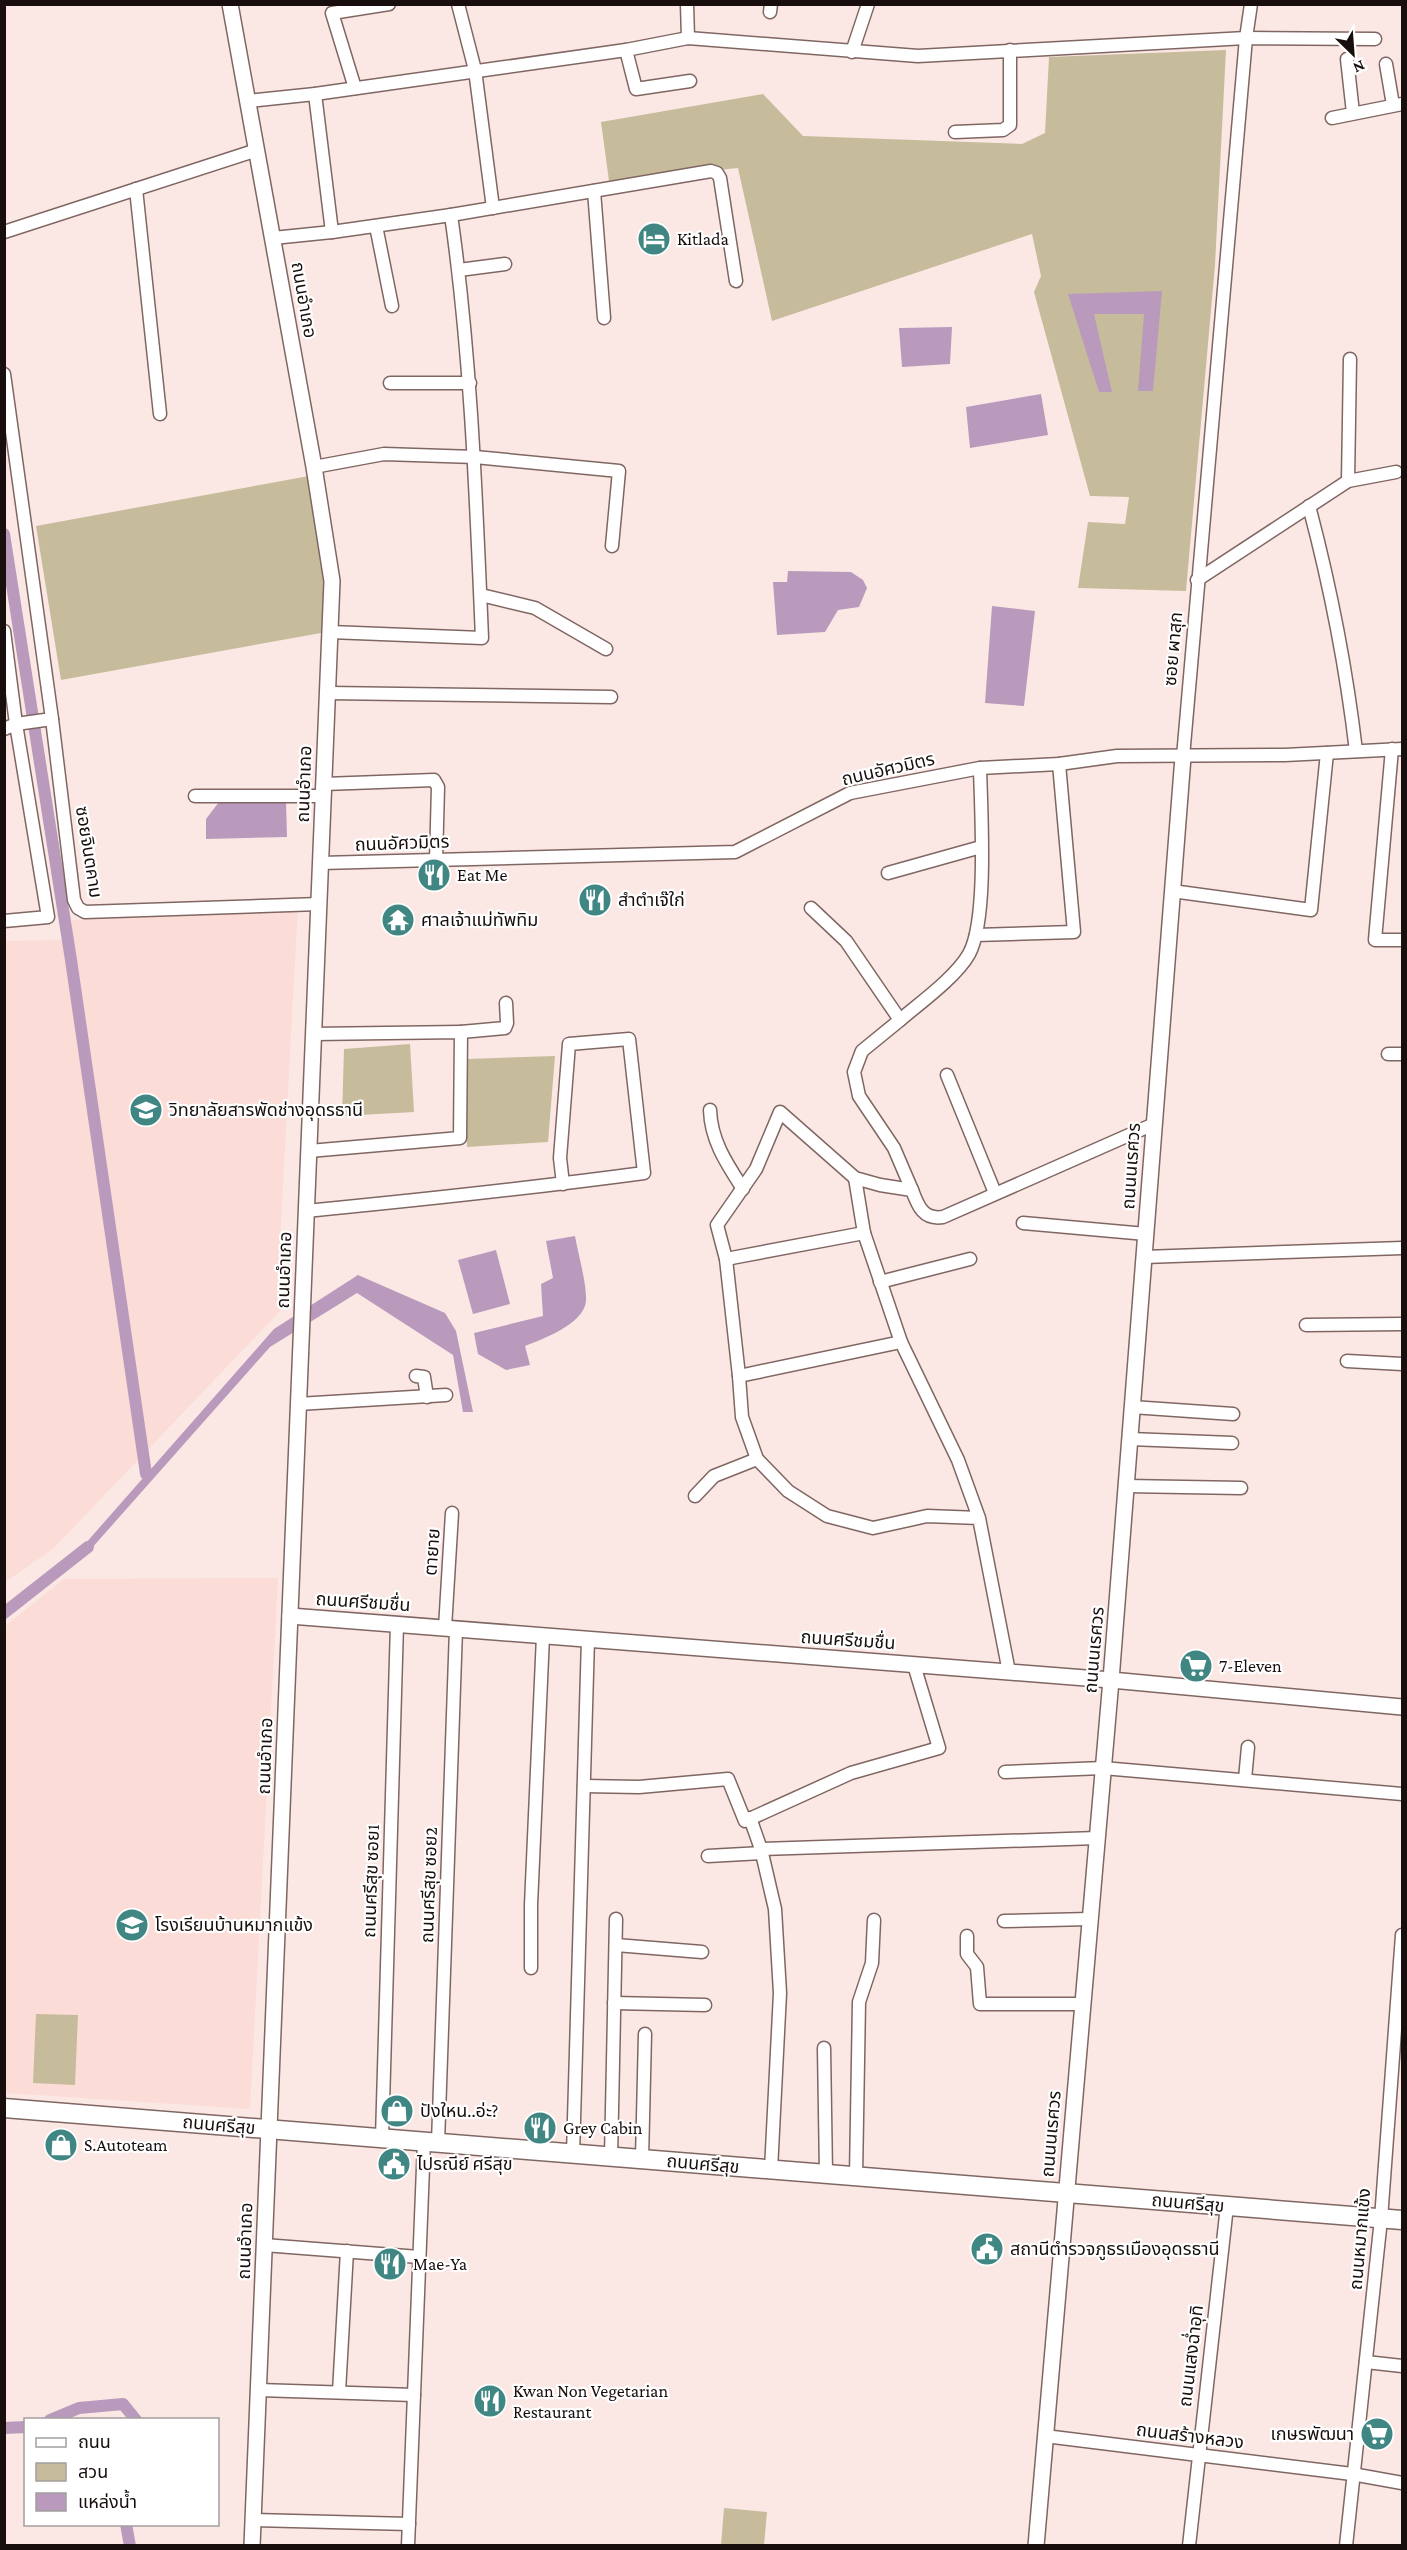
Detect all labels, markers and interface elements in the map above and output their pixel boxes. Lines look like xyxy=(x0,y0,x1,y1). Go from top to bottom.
north arrow xyxy=(1323,24,1383,84)
text: N xyxy=(1351,57,1368,77)
hotel icon: Kitlada xyxy=(636,221,672,257)
place label: Kitlada xyxy=(677,229,729,249)
street label: ถนนอำเภอ xyxy=(287,260,321,340)
street label: ซอย ผาสุก xyxy=(1160,611,1187,687)
street label: ถนนอำเภอ xyxy=(293,745,315,823)
street label: ถนนอัศวมิตร xyxy=(840,749,937,789)
street label: ซอยจินตคาม xyxy=(72,805,106,899)
street label: ถนนอัศวมิตร xyxy=(354,831,450,855)
restaurant icon: Eat Me xyxy=(416,857,452,893)
place label: Eat Me xyxy=(457,865,507,885)
restaurant icon: สำตำเจ๊ใก่ xyxy=(577,882,613,918)
place label: สำตำเจ๊ใก่ xyxy=(618,890,685,910)
temple icon: ศาลเจ้าแม่ทัพทิม xyxy=(380,902,416,938)
place label: ศาลเจ้าแม่ทัพทิม xyxy=(421,910,538,930)
school or university icon: วิทยาลัยสารพัดช่างอุดรธานี xyxy=(128,1092,164,1128)
place label: วิทยาลัยสารพัดช่างอุดรธานี xyxy=(168,1100,363,1121)
street label: ถนนนเรศวร xyxy=(1118,1122,1144,1210)
street label: ถนนอำเภอ xyxy=(273,1231,295,1309)
street label: ตายาย xyxy=(420,1528,444,1576)
street label: ถนนศรีชมชื่น xyxy=(315,1586,411,1615)
street label: ถนนนเรศวร xyxy=(1080,1606,1108,1694)
street label: ถนนศรีชมชื่น xyxy=(800,1624,896,1653)
supermarket icon: 7-Eleven xyxy=(1178,1648,1214,1684)
place label: 7-Eleven xyxy=(1219,1656,1282,1676)
street label: ถนนอำเภอ xyxy=(254,1717,276,1795)
street label: ถนนศรีสุข ซอย1 xyxy=(359,1824,384,1938)
street label: ถนนศรีสุข ซอย2 xyxy=(417,1827,442,1943)
school or university icon: โรงเรียนบ้านหมากแข้ง xyxy=(114,1907,150,1943)
place label: โรงเรียนบ้านหมากแข้ง xyxy=(155,1915,313,1935)
street label: ถนนนเรศวร xyxy=(1037,2090,1065,2178)
shop icon: ปังใหน..อ่ะ? xyxy=(379,2093,415,2129)
place label: ปังใหน..อ่ะ? xyxy=(420,2101,498,2121)
restaurant icon: Grey Cabin xyxy=(522,2110,558,2146)
street label: ถนนศรีสุข xyxy=(182,2112,256,2139)
place label: Grey Cabin xyxy=(563,2118,643,2138)
shop icon: S.Autoteam xyxy=(43,2127,79,2163)
place label: S.Autoteam xyxy=(84,2135,168,2155)
public building icon: ไปรณีย์ ศรีสุข xyxy=(376,2146,412,2182)
street label: ถนนศรีสุข xyxy=(666,2151,740,2178)
place label: ไปรณีย์ ศรีสุข xyxy=(416,2154,513,2175)
street label: ถนนหมากแข้ง xyxy=(1346,2187,1374,2291)
street label: ถนนศรีสุข xyxy=(1151,2190,1225,2217)
street label: ถนนอำเภอ xyxy=(234,2202,256,2280)
public building icon: สถานีตำรวจภูธรเมืองอุดรธานี xyxy=(969,2231,1005,2267)
place label: สถานีตำรวจภูธรเมืองอุดรธานี xyxy=(1010,2239,1220,2261)
restaurant icon: Mae-Ya xyxy=(372,2246,408,2282)
place label: Mae-Ya xyxy=(413,2254,467,2274)
street label: ถนนแสงฉ่ำอุทิ xyxy=(1172,2304,1208,2408)
place label: Kwan Non Vegetarian Restaurant xyxy=(513,2381,668,2422)
restaurant icon: Kwan Non Vegetarian Restaurant xyxy=(472,2383,508,2419)
supermarket icon: เกษรพัฒนา xyxy=(1359,2416,1395,2452)
legend xyxy=(24,2418,219,2526)
street label: ถนนสร้างหลวง xyxy=(1135,2419,1245,2453)
place label: เกษรพัฒนา xyxy=(1270,2424,1354,2444)
text: ถนน xyxy=(78,2432,111,2452)
text: สวน xyxy=(78,2462,108,2482)
text: แหล่งน้ำ xyxy=(78,2489,137,2512)

